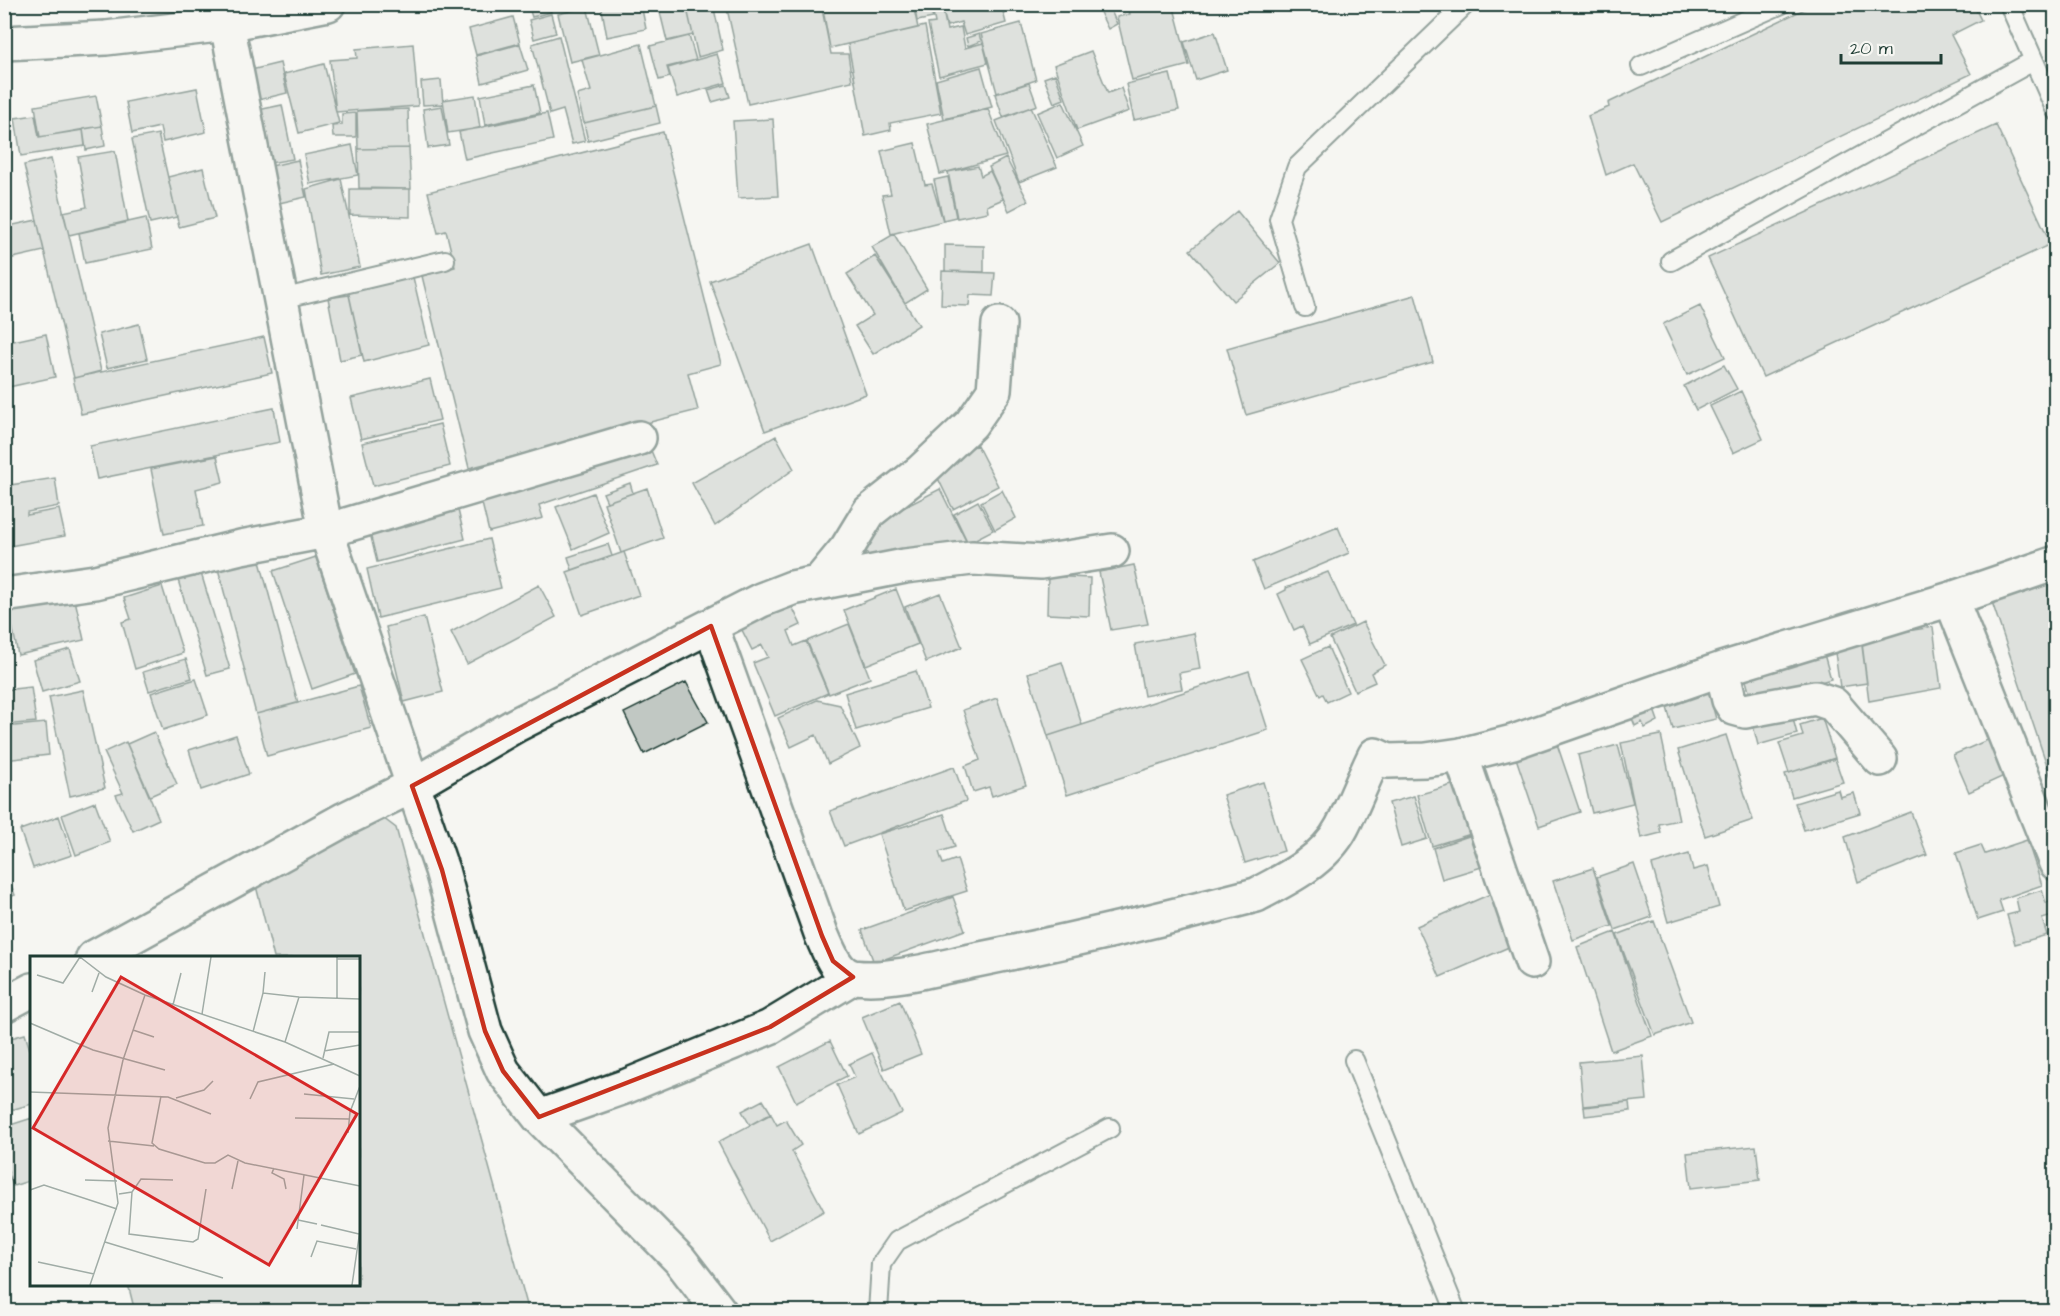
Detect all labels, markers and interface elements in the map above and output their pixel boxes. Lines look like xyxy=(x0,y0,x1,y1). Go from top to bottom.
scale bar xyxy=(1841,27,1942,65)
text: 20 m xyxy=(1850,36,1893,61)
inset map xyxy=(30,956,360,1286)

